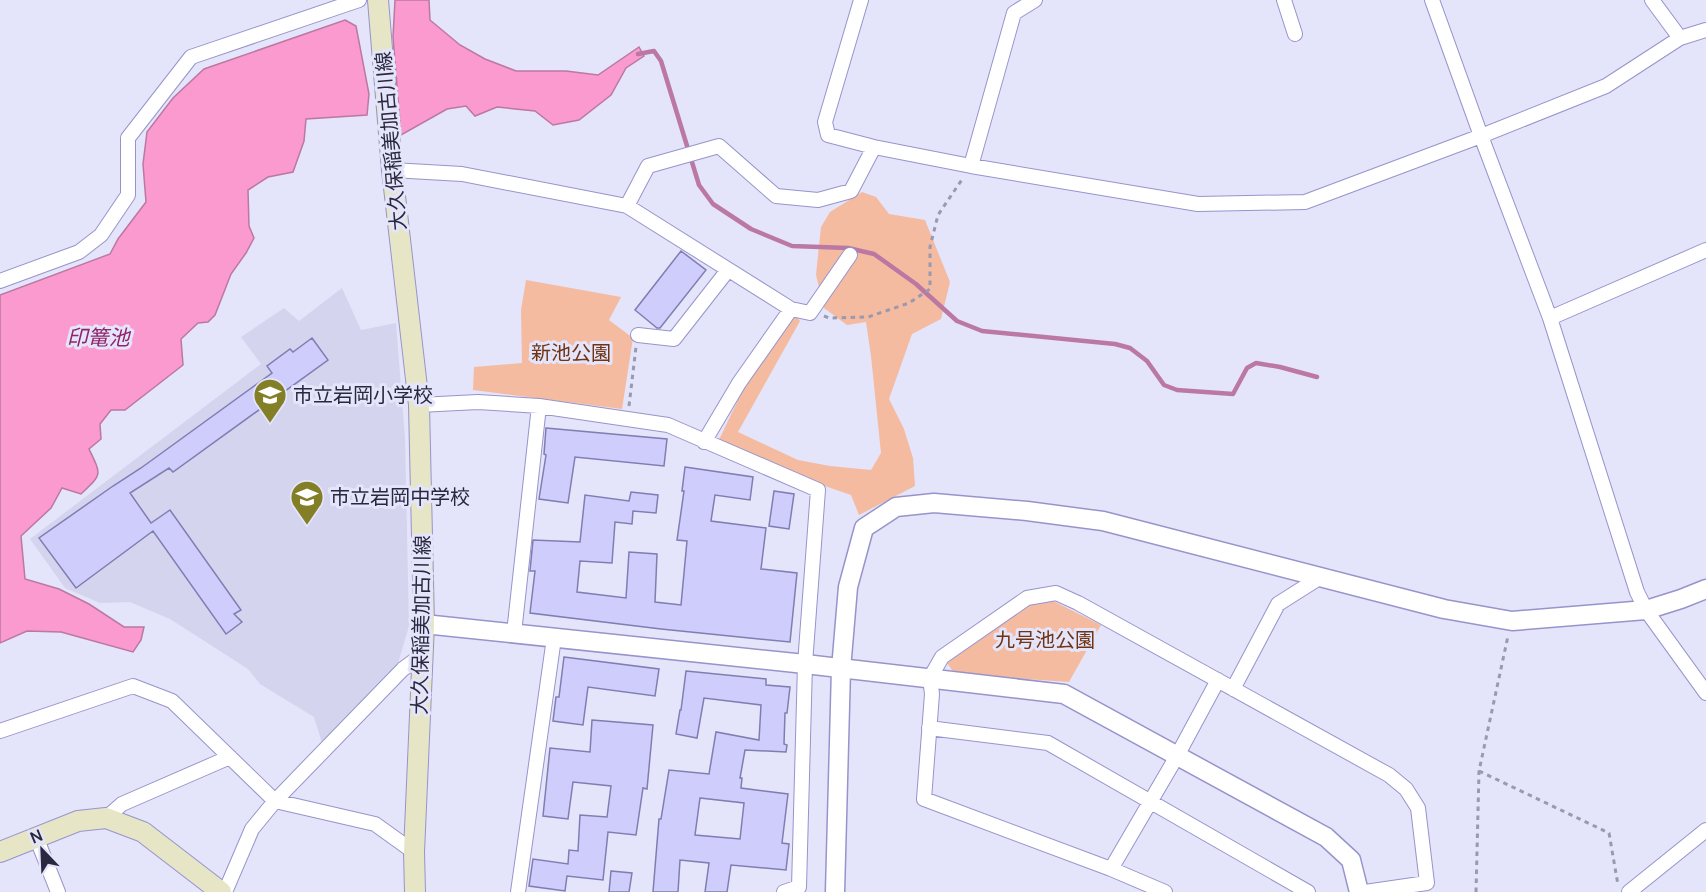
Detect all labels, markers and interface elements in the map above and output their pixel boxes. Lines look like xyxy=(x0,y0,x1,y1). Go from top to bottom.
street label: 大久保稲美加古川線 xyxy=(369,50,412,232)
water label: 印篭池 xyxy=(67,323,131,351)
park label: 新池公園 xyxy=(531,339,611,366)
school or university icon: 市立岩岡小学校 xyxy=(252,377,288,424)
place label: 市立岩岡小学校 xyxy=(293,381,433,408)
school or university icon: 市立岩岡中学校 xyxy=(289,479,325,526)
place label: 市立岩岡中学校 xyxy=(330,483,470,510)
street label: 大久保稲美加古川線 xyxy=(405,535,436,715)
park label: 九号池公園 xyxy=(995,626,1095,653)
north arrow xyxy=(12,820,72,880)
text: N xyxy=(27,824,46,849)

